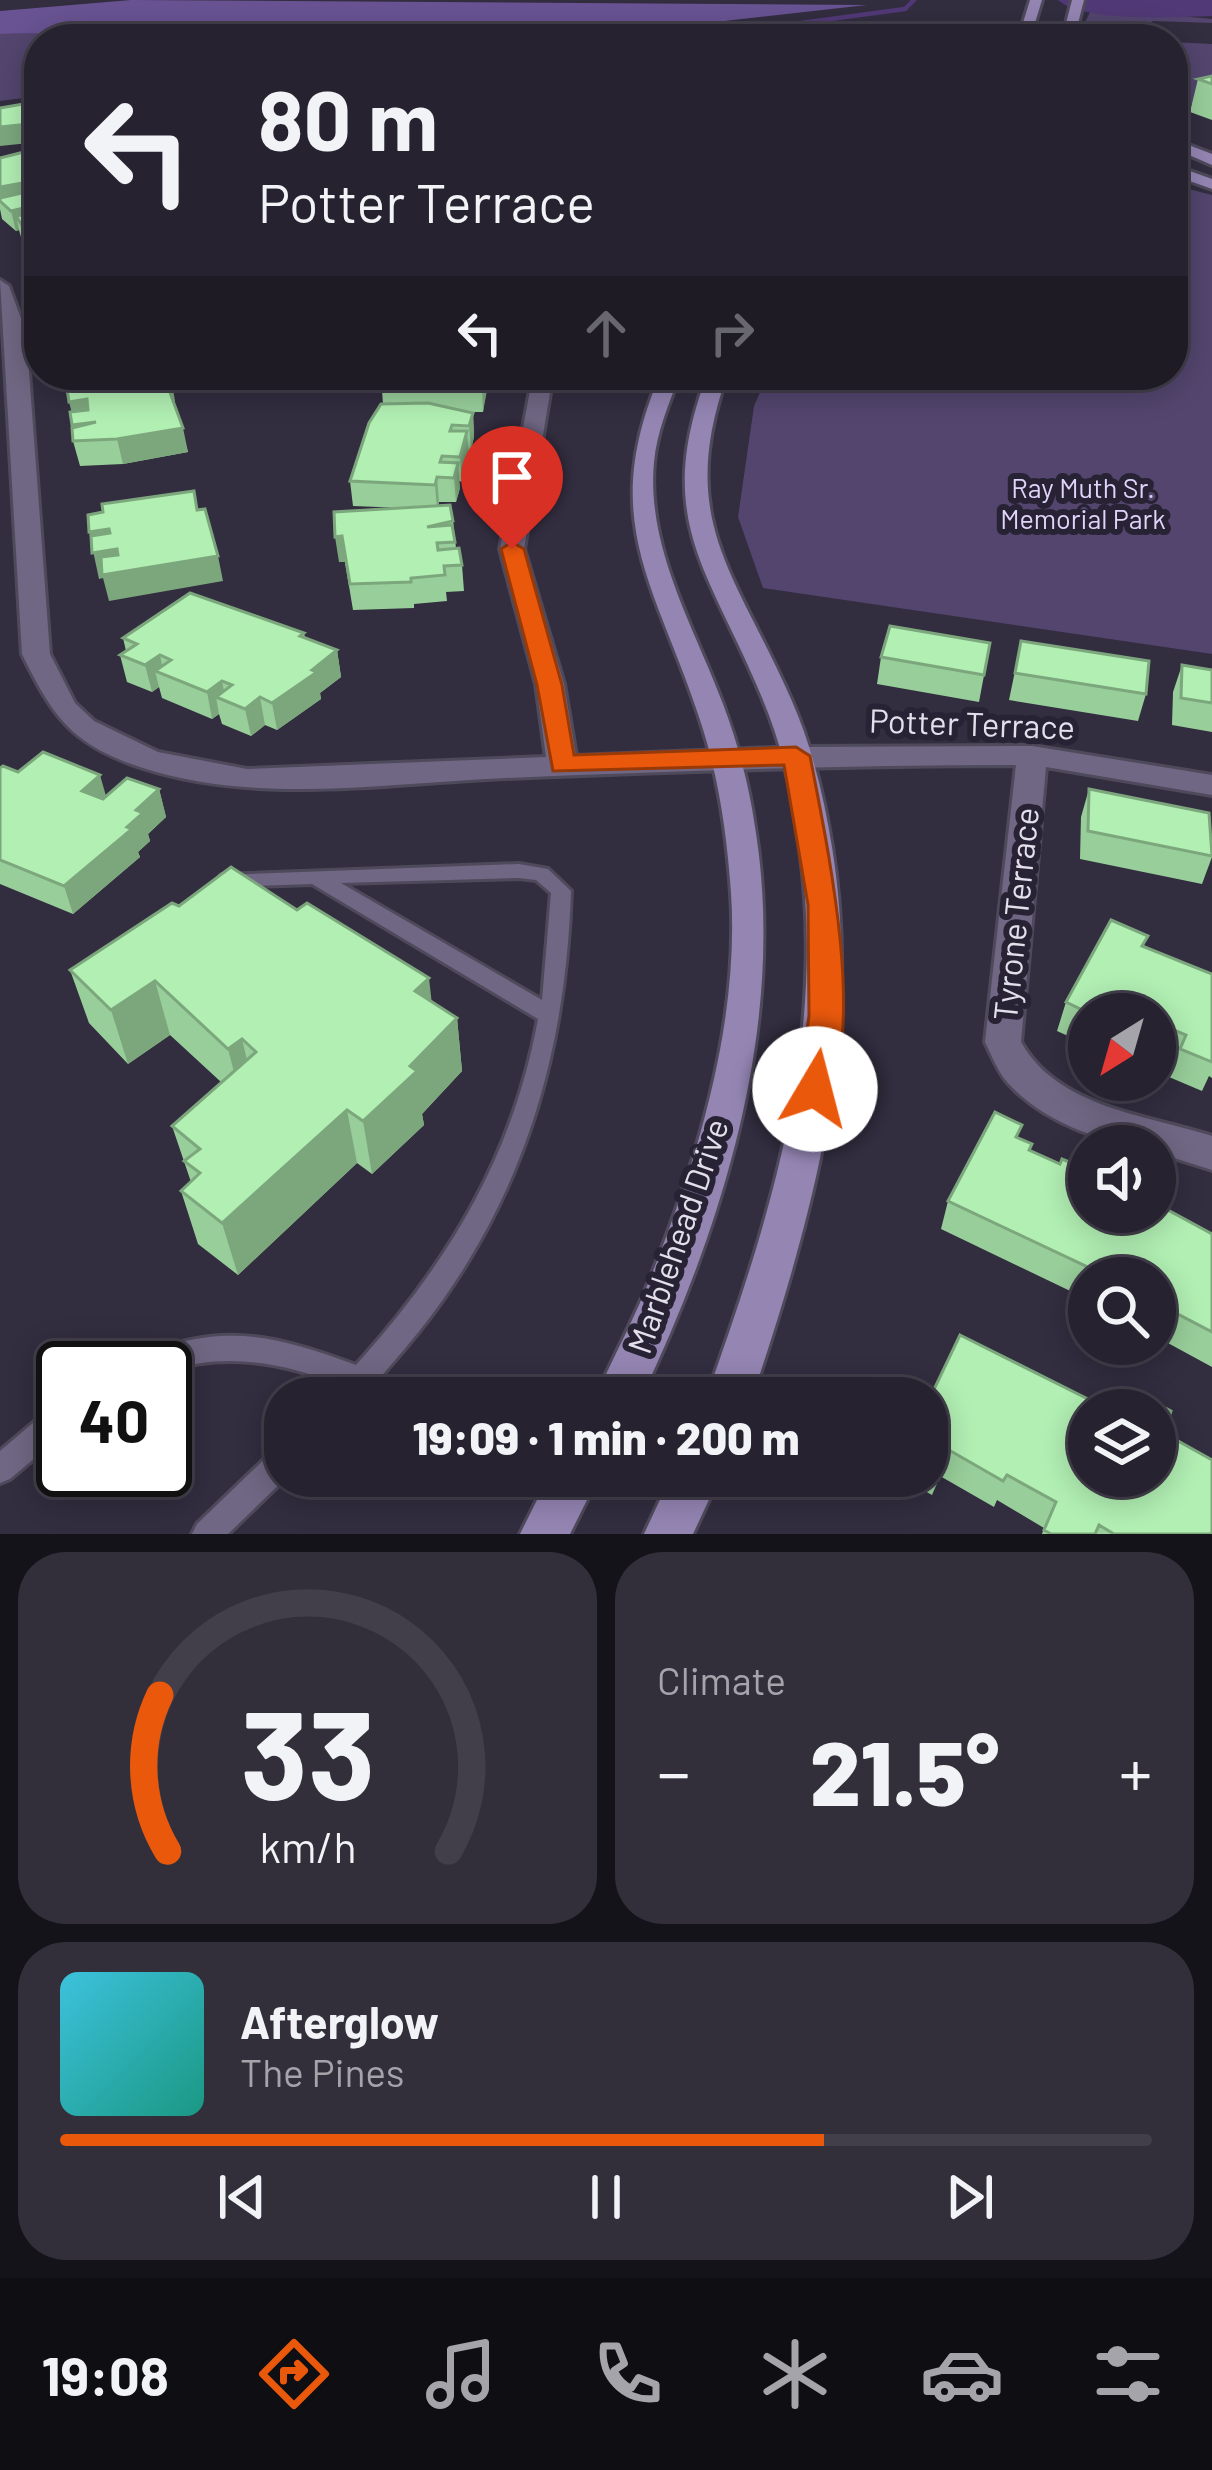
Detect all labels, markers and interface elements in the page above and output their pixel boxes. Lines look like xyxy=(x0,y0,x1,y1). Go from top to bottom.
text: 80 m xyxy=(258,67,438,168)
icon: left xyxy=(60,72,216,228)
text: Potter Terrace xyxy=(258,169,595,234)
icon: left xyxy=(447,300,513,366)
icon: ahead xyxy=(573,300,639,366)
icon: right xyxy=(699,300,765,366)
pin xyxy=(461,426,563,549)
icon: arrive xyxy=(479,444,545,510)
park label: Ray Muth Sr. Memorial Park xyxy=(1000,471,1166,534)
street label: Potter Terrace xyxy=(868,699,1076,747)
street label: Tyrone Terrace xyxy=(984,805,1046,1022)
north arrow xyxy=(1068,993,1176,1101)
map controls xyxy=(1068,993,1176,1497)
position arrow xyxy=(752,1026,878,1152)
street label: Marblehead Drive xyxy=(618,1113,736,1358)
button: sound xyxy=(1068,1125,1176,1233)
button: search xyxy=(1068,1257,1176,1365)
speed limit sign: 40 xyxy=(36,1341,192,1497)
button: layers xyxy=(1068,1389,1176,1497)
text: 19:09 · 1 min · 200 m xyxy=(412,1410,800,1464)
text: Climate xyxy=(657,1656,786,1703)
text: 33 xyxy=(240,1675,375,1825)
text: 21.5° xyxy=(810,1716,999,1824)
text: − xyxy=(657,1731,690,1810)
text: + xyxy=(1119,1731,1152,1810)
text: km/h xyxy=(259,1820,356,1872)
text: Afterglow xyxy=(240,1994,439,2048)
text: The Pines xyxy=(240,2048,405,2095)
icon: previous xyxy=(209,2164,275,2230)
icon: pause xyxy=(573,2164,639,2230)
icon: next xyxy=(937,2164,1003,2230)
icon: directions xyxy=(252,2332,336,2416)
icon: music xyxy=(419,2332,503,2416)
icon: phone xyxy=(586,2332,670,2416)
icon: climate xyxy=(753,2332,837,2416)
icon: car xyxy=(920,2332,1004,2416)
icon: filters xyxy=(1086,2332,1170,2416)
text: 19:08 xyxy=(41,2342,169,2407)

